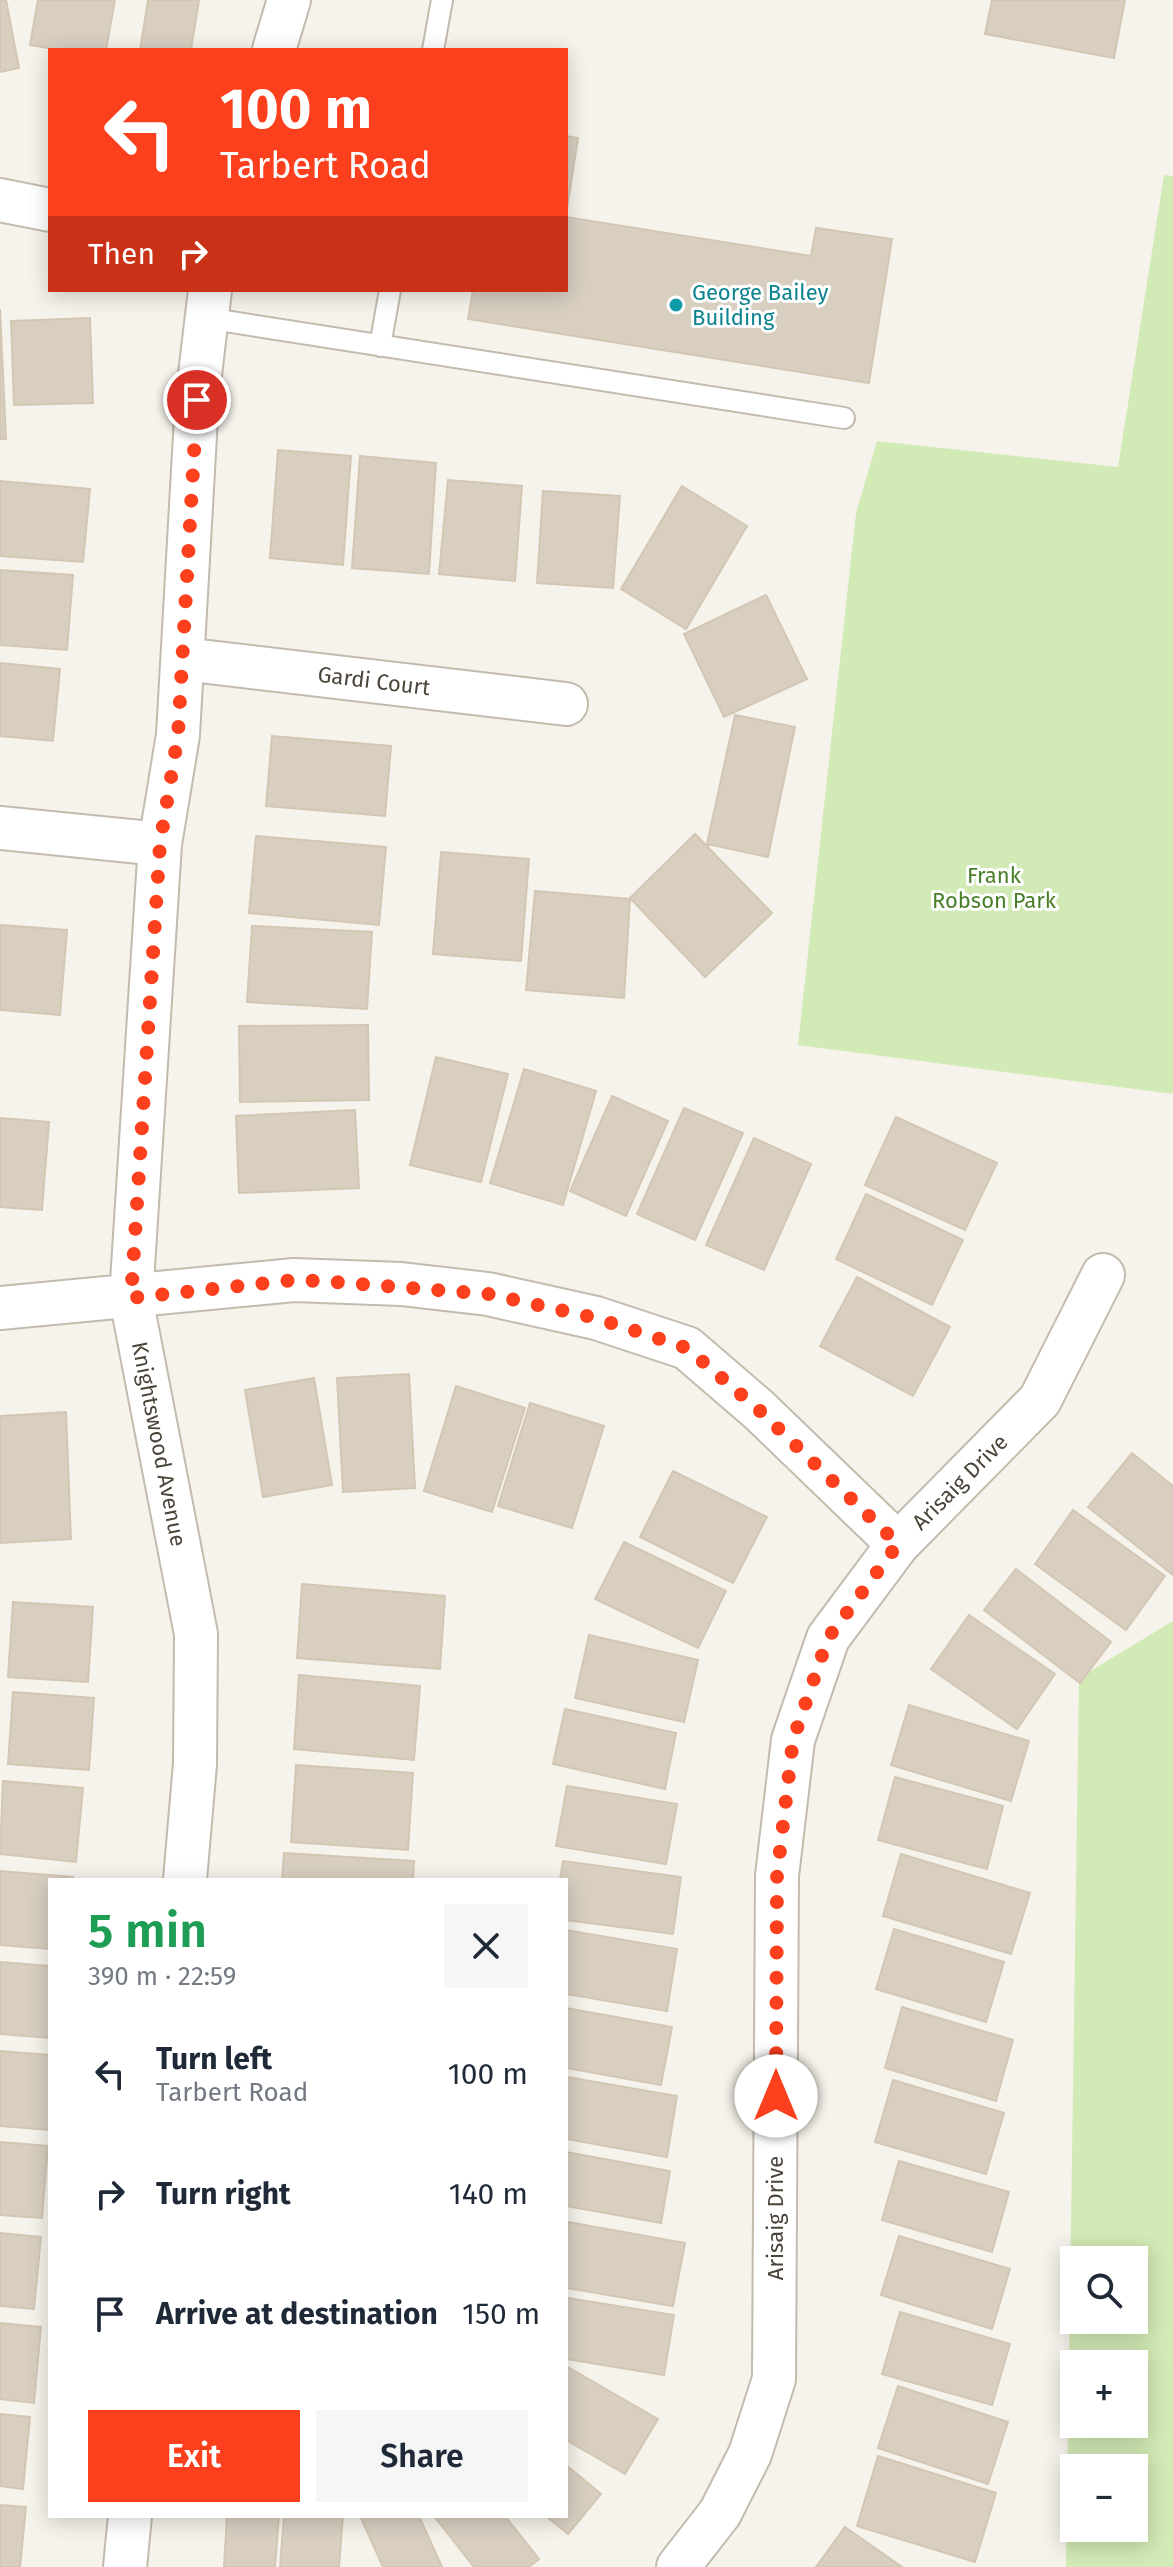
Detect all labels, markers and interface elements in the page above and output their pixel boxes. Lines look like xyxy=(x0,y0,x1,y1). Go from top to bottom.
text: 100 m xyxy=(220,76,372,143)
icon: left xyxy=(88,80,192,184)
text: Tarbert Road xyxy=(220,144,431,188)
icon: right xyxy=(171,232,215,276)
text: Then xyxy=(88,236,155,272)
place label: George Bailey Building xyxy=(692,279,829,331)
marker: George Bailey Building xyxy=(667,296,685,314)
pin xyxy=(163,366,231,434)
icon: arrive xyxy=(175,378,219,422)
street label: Gardi Court xyxy=(316,661,432,701)
park label: Frank Robson Park xyxy=(932,862,1057,914)
street label: Knightswood Avenue xyxy=(126,1339,192,1549)
street label: Arisaig Drive xyxy=(906,1428,1014,1536)
text: 5 min xyxy=(88,1902,207,1960)
button: close xyxy=(444,1904,528,1988)
text: 390 m · 22:59 xyxy=(88,1961,236,1992)
text: Turn left xyxy=(156,2041,272,2077)
icon: left xyxy=(88,2052,132,2096)
position arrow xyxy=(734,2054,818,2138)
text: 100 m xyxy=(448,2056,528,2092)
text: Tarbert Road xyxy=(156,2077,308,2108)
street label: Arisaig Drive xyxy=(762,2156,789,2280)
icon: right xyxy=(88,2172,132,2216)
text: Turn right xyxy=(156,2176,291,2212)
text: 140 m xyxy=(449,2176,528,2212)
map controls xyxy=(1060,2246,1148,2542)
button: search xyxy=(1060,2246,1148,2334)
icon: arrive xyxy=(88,2292,132,2336)
text: Arrive at destination xyxy=(156,2296,438,2332)
text: 150 m xyxy=(462,2296,540,2332)
button: + xyxy=(1060,2350,1148,2438)
button: Exit xyxy=(88,2410,300,2502)
button: Share xyxy=(316,2410,528,2502)
button: − xyxy=(1060,2454,1148,2542)

